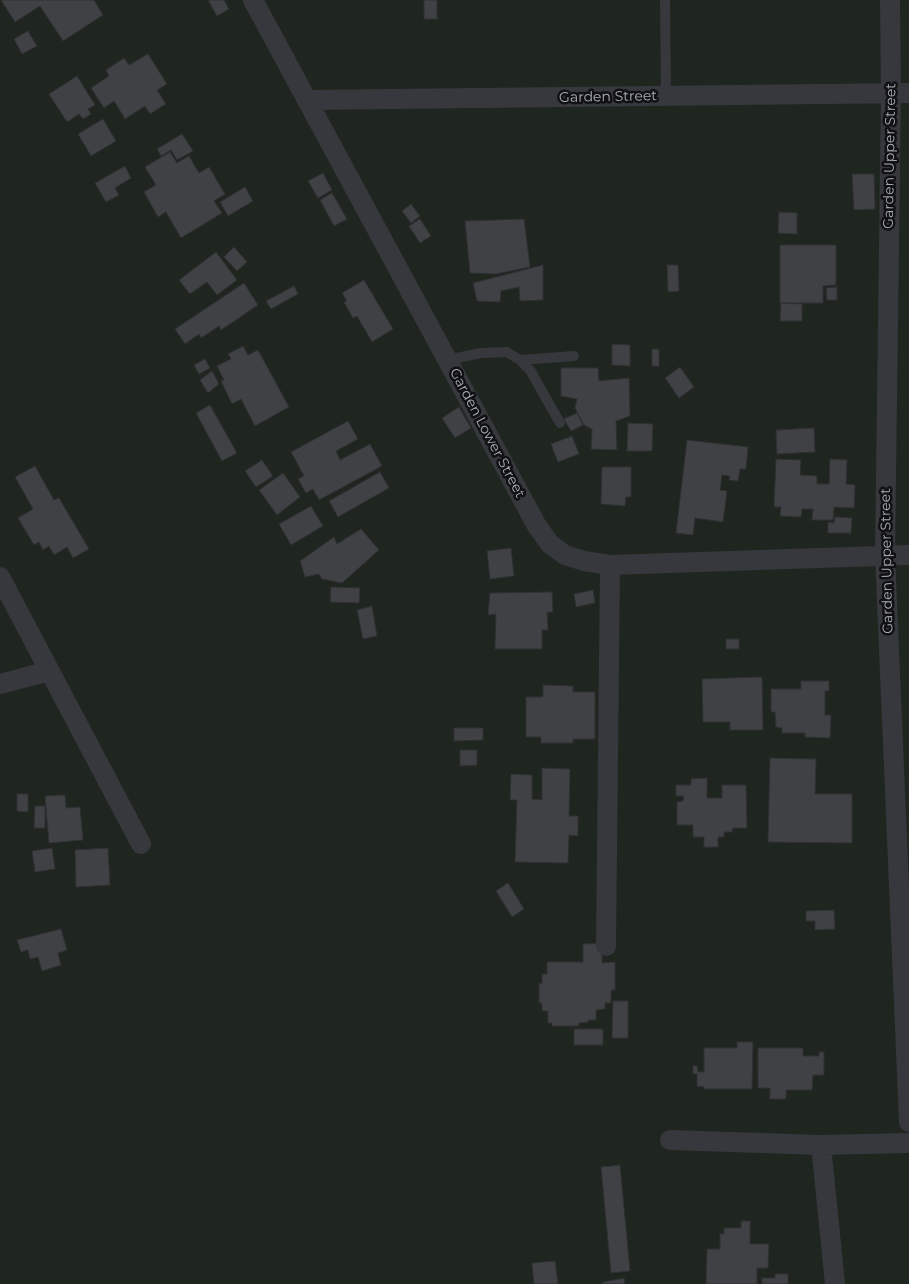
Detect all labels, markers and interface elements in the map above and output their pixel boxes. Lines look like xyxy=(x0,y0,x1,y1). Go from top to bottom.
street label: Garden Upper Street xyxy=(880,83,900,229)
street label: Garden Street xyxy=(559,88,657,106)
street label: Garden Lower Street xyxy=(446,365,528,501)
street label: Garden Upper Street xyxy=(877,488,897,634)

